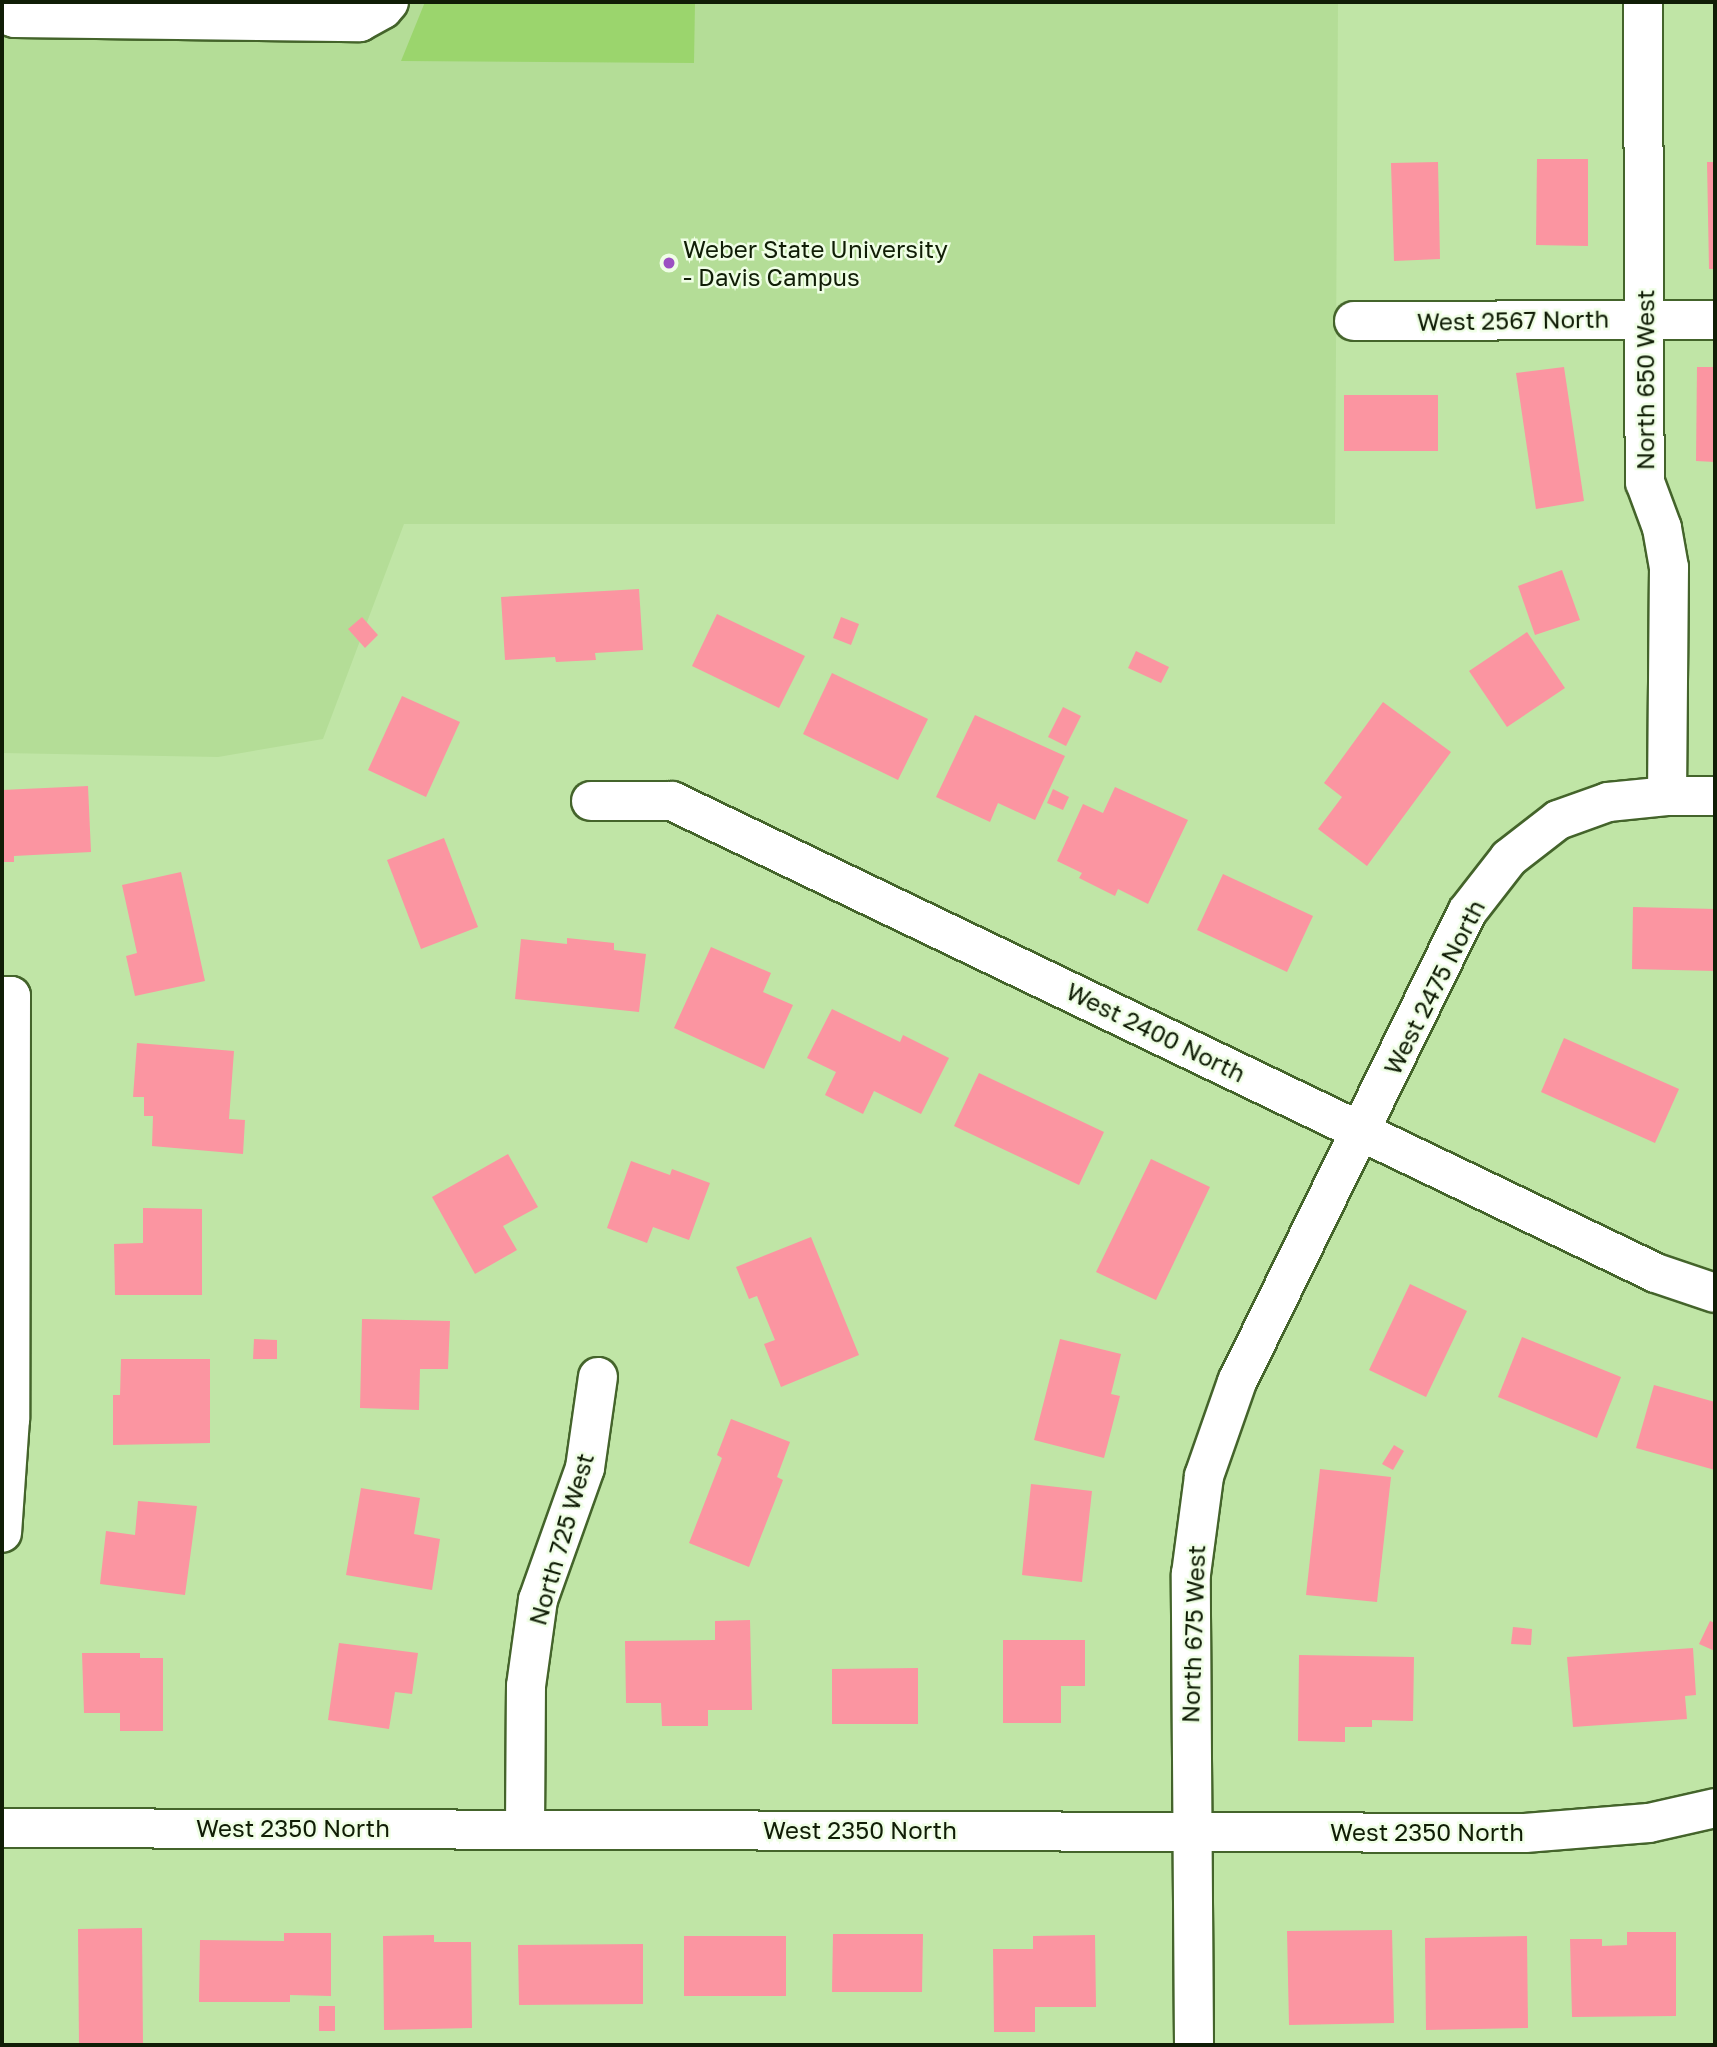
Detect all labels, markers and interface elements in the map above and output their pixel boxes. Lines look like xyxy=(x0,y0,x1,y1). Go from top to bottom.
place label: Weber State University - Davis Campus xyxy=(683,235,948,291)
marker: Weber State University - Davis Campus xyxy=(661,255,677,271)
street label: North 650 West xyxy=(1631,290,1659,470)
street label: West 2567 North xyxy=(1417,304,1609,336)
street label: West 2475 North xyxy=(1378,895,1490,1079)
street label: West 2400 North xyxy=(1062,976,1250,1088)
street label: North 725 West xyxy=(523,1450,599,1628)
street label: North 675 West xyxy=(1175,1544,1211,1724)
street label: West 2350 North xyxy=(196,1814,390,1842)
street label: West 2350 North xyxy=(763,1816,957,1844)
street label: West 2350 North xyxy=(1330,1818,1524,1846)

